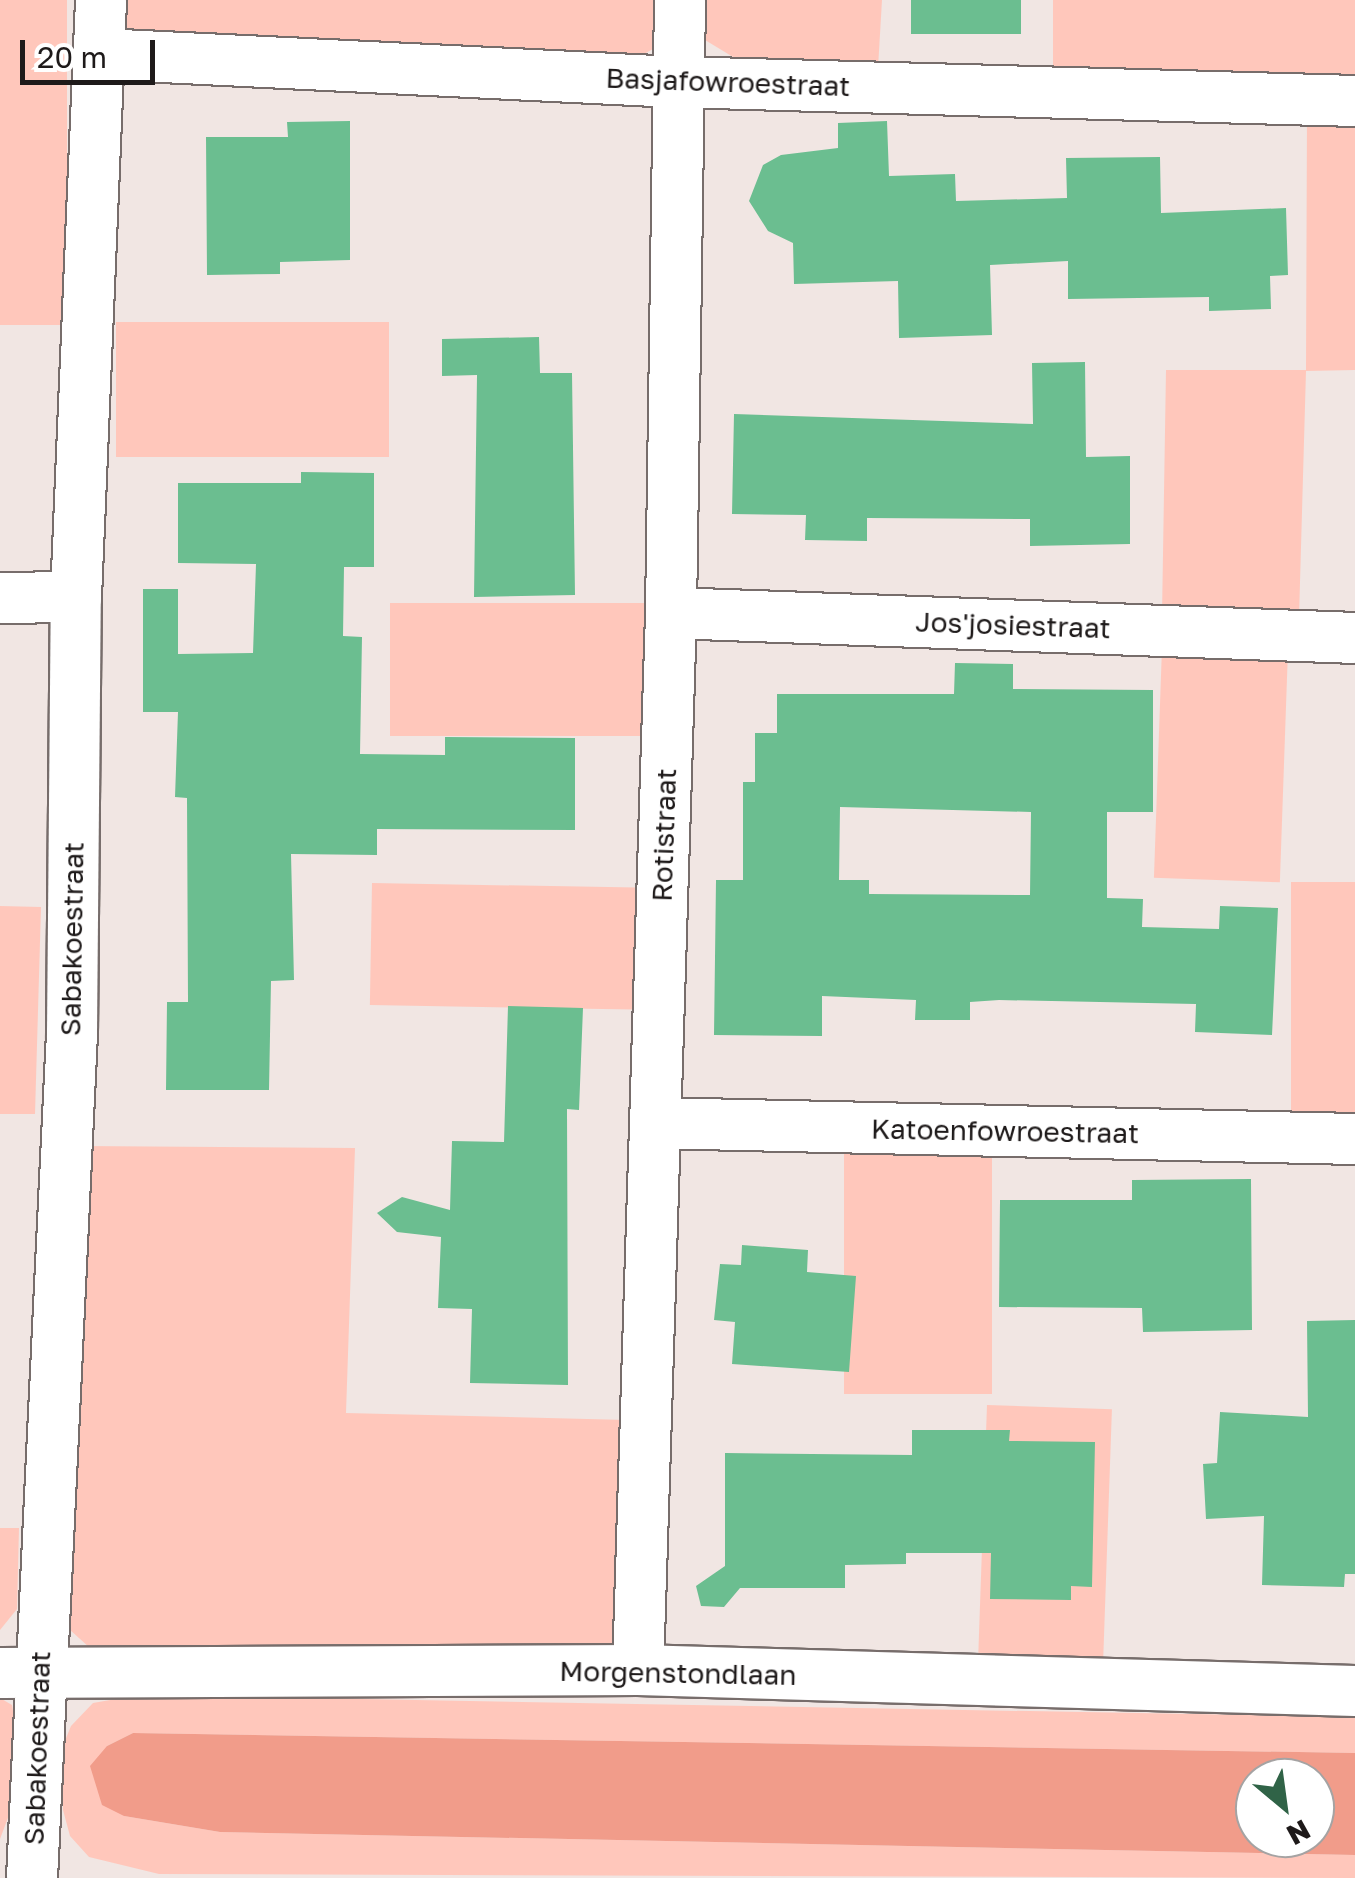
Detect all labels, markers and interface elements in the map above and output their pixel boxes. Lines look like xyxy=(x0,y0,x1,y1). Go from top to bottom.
scale bar xyxy=(25,20,160,82)
text: 20 m xyxy=(37,39,107,75)
street label: Basjafowroestraat xyxy=(605,61,851,103)
street label: Jos'josiestraat xyxy=(915,605,1111,645)
street label: Rotistraat xyxy=(645,768,683,902)
street label: Sabakoestraat xyxy=(54,842,90,1036)
street label: Katoenfowroestraat xyxy=(871,1112,1139,1150)
street label: Sabakoestraat xyxy=(17,1650,57,1846)
street label: Morgenstondlaan xyxy=(559,1654,797,1692)
north arrow xyxy=(1235,1758,1335,1858)
text: N xyxy=(1282,1813,1316,1853)

